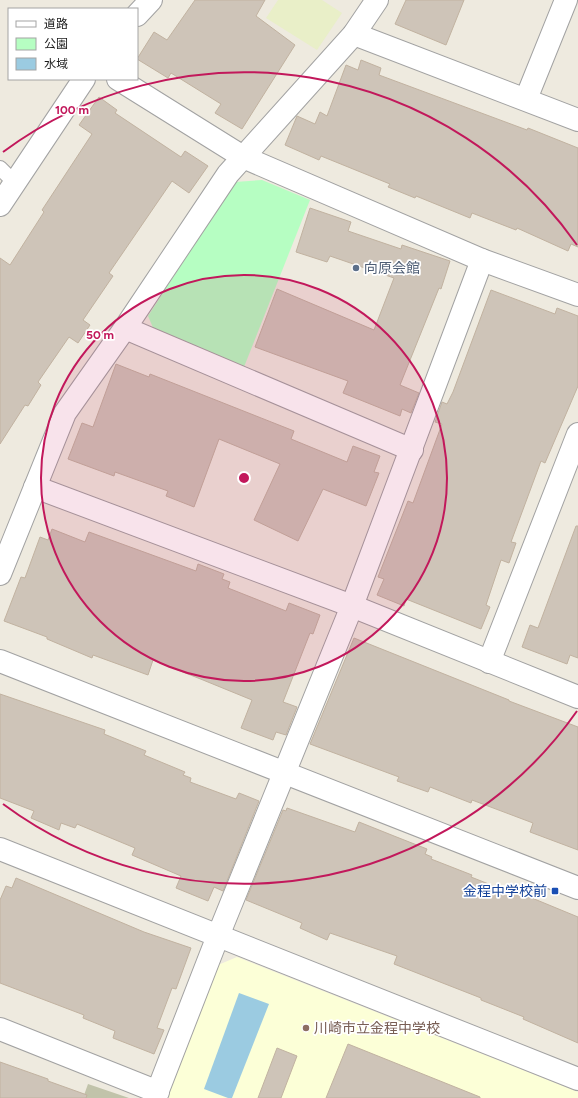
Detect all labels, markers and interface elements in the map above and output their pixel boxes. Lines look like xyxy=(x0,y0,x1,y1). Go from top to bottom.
legend xyxy=(8,8,138,80)
text: 道路 xyxy=(44,17,68,31)
text: 公園 xyxy=(44,37,68,51)
text: 水域 xyxy=(44,57,68,71)
text: 100 m xyxy=(55,103,89,117)
place label: 向原会館 xyxy=(364,260,420,277)
marker: 向原会館 xyxy=(351,263,361,273)
text: 50 m xyxy=(86,328,114,342)
centre of rings xyxy=(237,471,251,485)
place label: 金程中学校前 xyxy=(463,883,547,900)
marker: 金程中学校前 xyxy=(550,886,560,896)
place label: 川崎市立金程中学校 xyxy=(314,1020,440,1037)
marker: 川崎市立金程中学校 xyxy=(301,1023,311,1033)

